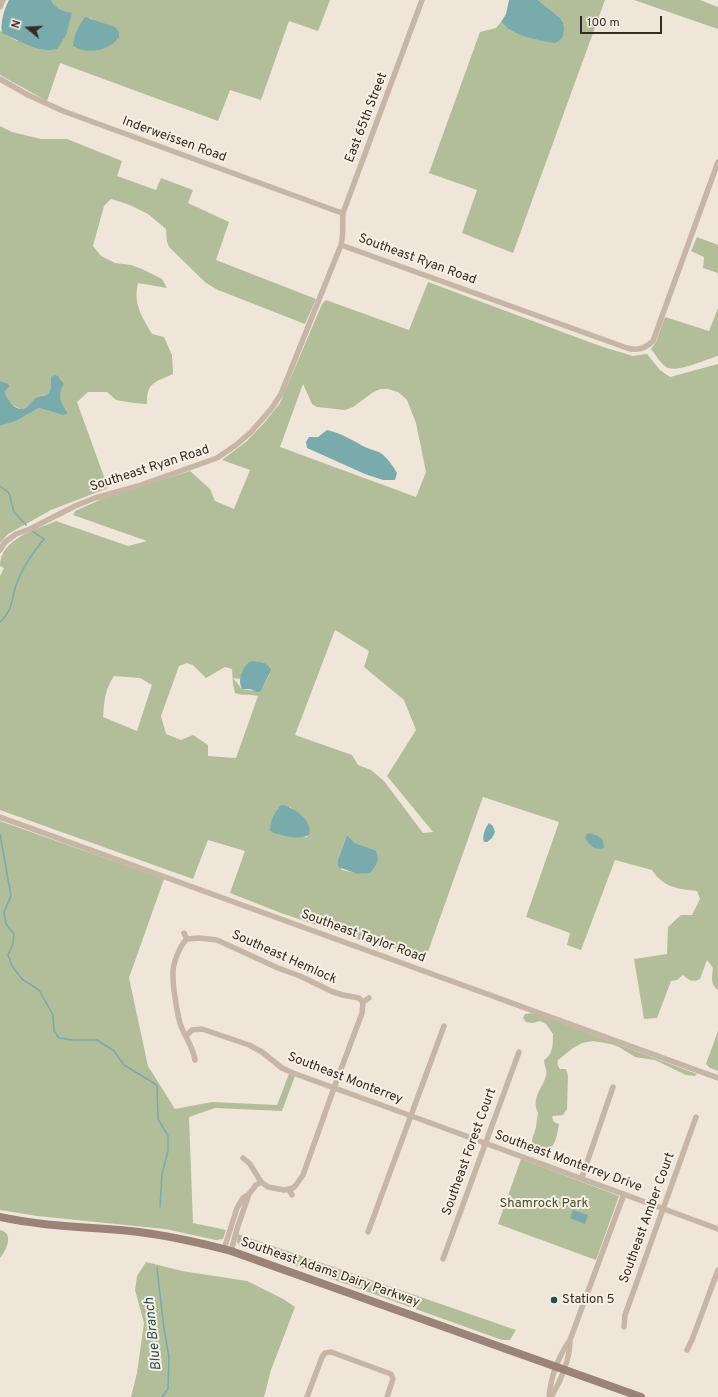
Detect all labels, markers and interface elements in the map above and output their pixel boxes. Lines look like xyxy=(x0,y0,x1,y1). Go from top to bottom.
north arrow xyxy=(8,8,48,48)
scale bar xyxy=(582,8,664,34)
text: 100 m xyxy=(587,15,620,31)
text: N xyxy=(9,18,24,30)
street label: East 65th Street xyxy=(343,71,391,165)
street label: Inderweissen Road xyxy=(120,114,228,166)
street label: Southeast Ryan Road xyxy=(356,231,478,289)
street label: Southeast Ryan Road xyxy=(88,442,212,496)
street label: Southeast Taylor Road xyxy=(299,907,427,967)
street label: Southeast Hemlock xyxy=(229,928,339,988)
street label: Southeast Monterrey xyxy=(285,1050,405,1108)
street label: Southeast Forest Court xyxy=(440,1086,500,1218)
street label: Southeast Monterrey Drive xyxy=(492,1128,644,1196)
street label: Southeast Amber Court xyxy=(617,1151,679,1285)
park label: Shamrock Park xyxy=(500,1196,588,1212)
street label: Southeast Adams Dairy Parkway xyxy=(238,1235,422,1311)
place label: Station 5 xyxy=(562,1292,615,1308)
marker: Station 5 xyxy=(549,1295,559,1305)
water label: Blue Branch xyxy=(142,1297,166,1371)

